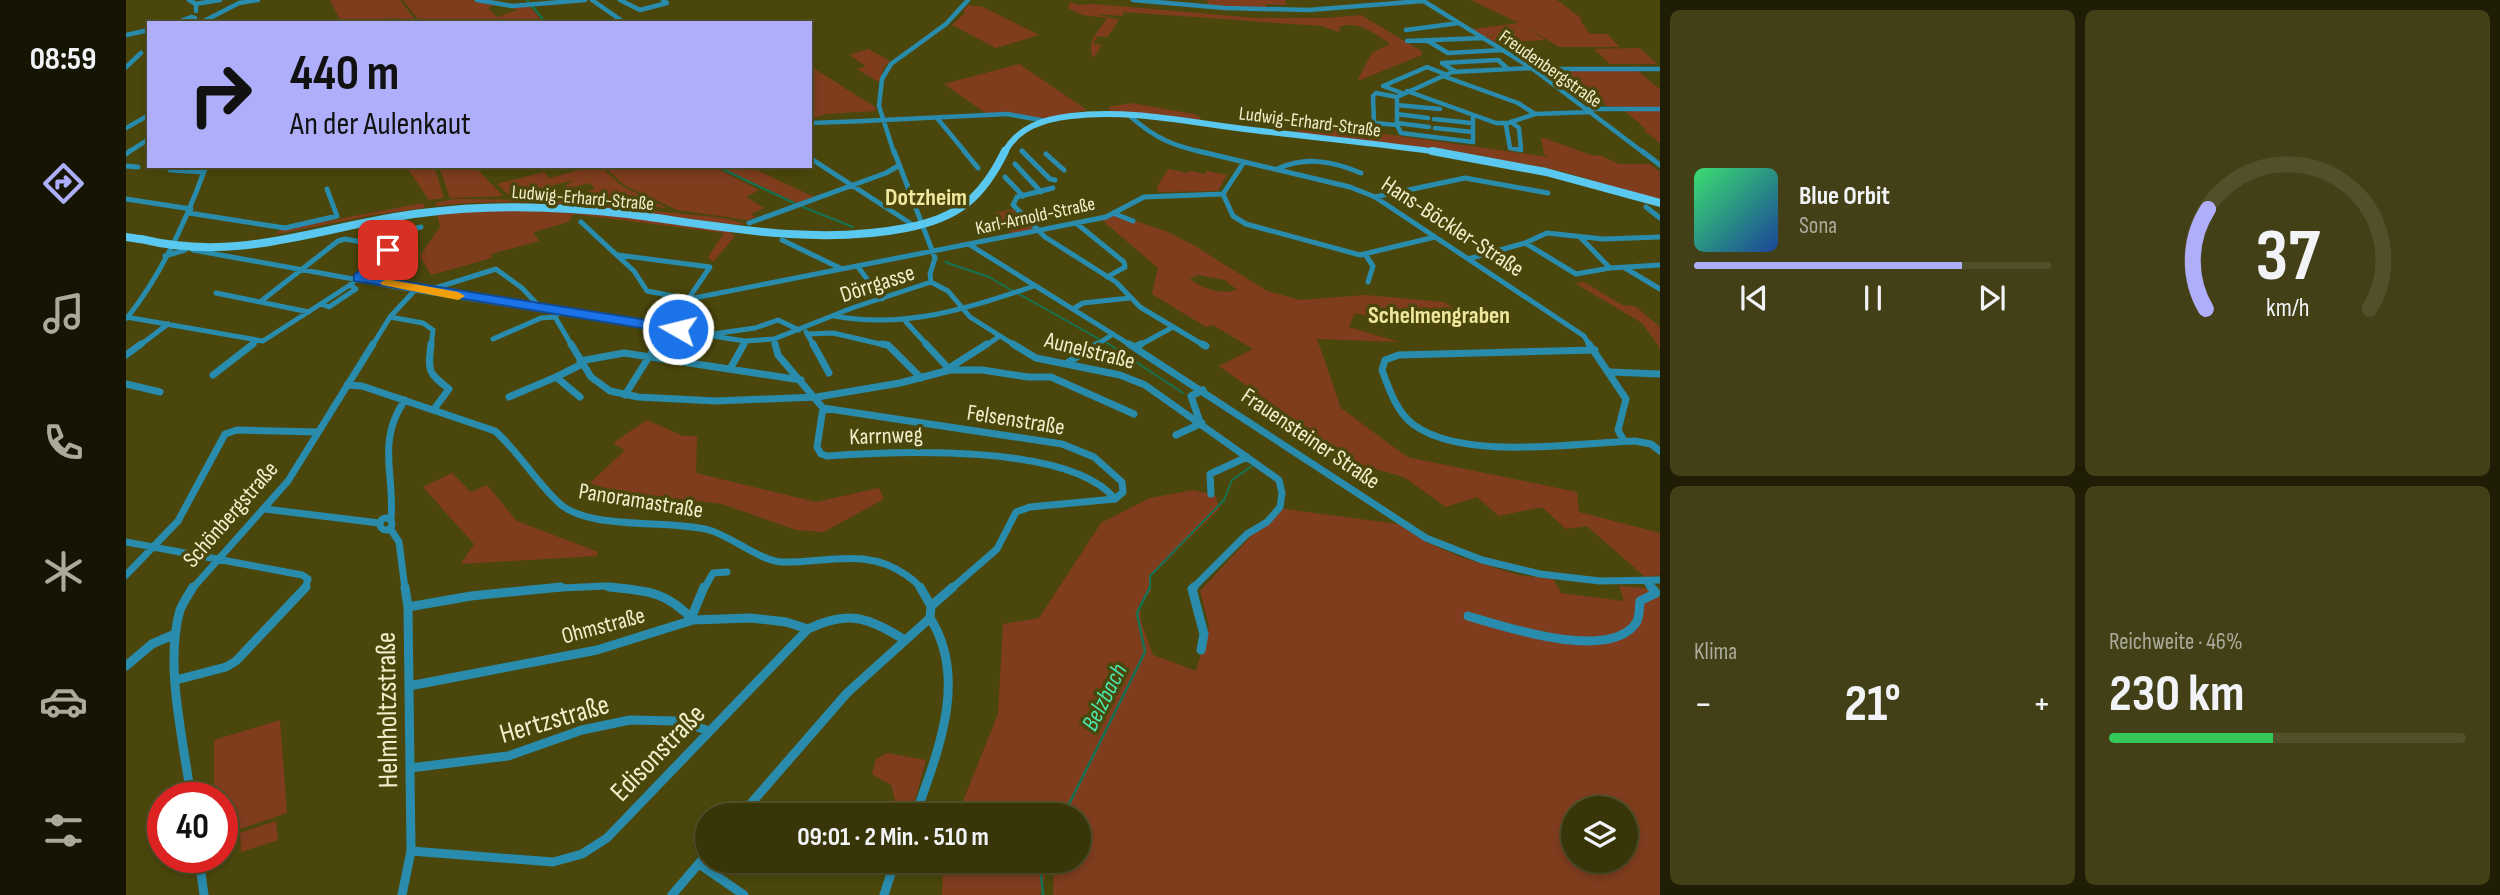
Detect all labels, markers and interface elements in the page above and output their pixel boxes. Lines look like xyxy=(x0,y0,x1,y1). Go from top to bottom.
street label: Freudenbergstraße xyxy=(1494,25,1606,113)
text: 08:59 xyxy=(30,40,96,79)
text: 440 m xyxy=(290,45,399,104)
icon: right xyxy=(175,49,266,140)
street label: Ludwig-Erhard-Straße xyxy=(1238,102,1382,143)
text: An der Aulenkaut xyxy=(290,105,471,144)
icon: directions xyxy=(39,159,88,208)
street label: Hans-Böckler-Straße xyxy=(1376,170,1529,283)
street label: Ludwig-Erhard-Straße xyxy=(511,181,655,216)
text: Blue Orbit xyxy=(1799,181,1890,212)
district label: Dotzheim xyxy=(885,183,967,212)
street label: Karl-Arnold-Straße xyxy=(973,193,1097,240)
text: Sona xyxy=(1799,212,1837,240)
text: 37 xyxy=(2255,213,2320,301)
pin xyxy=(358,220,418,280)
icon: arrive xyxy=(369,231,407,269)
street label: Dörrgasse xyxy=(837,259,918,309)
icon: previous xyxy=(1735,279,1773,317)
icon: pause xyxy=(1854,279,1892,317)
icon: next xyxy=(1973,279,2011,317)
icon: music xyxy=(39,289,88,338)
position arrow xyxy=(641,292,715,366)
text: km/h xyxy=(2266,293,2309,324)
district label: Schelmengraben xyxy=(1368,301,1510,330)
street label: Aunelstraße xyxy=(1041,326,1138,376)
street label: Frauensteiner Straße xyxy=(1236,382,1385,496)
street label: Felsenstraße xyxy=(965,398,1067,442)
icon: phone xyxy=(39,418,88,467)
street label: Karrnweg xyxy=(849,421,923,451)
street label: Schönbergstraße xyxy=(177,456,284,573)
street label: Panoramastraße xyxy=(577,477,705,525)
icon: climate xyxy=(39,547,88,596)
street label: Ohmstraße xyxy=(558,601,648,651)
text: Reichweite · 46% xyxy=(2109,628,2243,656)
street label: Helmholtzstraße xyxy=(370,632,405,788)
text: Klima xyxy=(1694,638,1737,666)
water label: Belzbach xyxy=(1075,659,1134,736)
text: 230 km xyxy=(2109,663,2244,726)
text: 21° xyxy=(1844,673,1901,736)
icon: car xyxy=(39,677,88,726)
text: − xyxy=(1694,682,1713,727)
text: + xyxy=(2032,682,2051,727)
street label: Hertzstraße xyxy=(496,688,613,751)
street label: Edisonstraße xyxy=(604,698,712,808)
speed limit sign: 40 xyxy=(147,782,238,873)
map controls xyxy=(1561,796,1638,873)
button: layers xyxy=(1561,796,1638,873)
icon: filters xyxy=(39,806,88,855)
text: 09:01 · 2 Min. · 510 m xyxy=(797,822,989,853)

